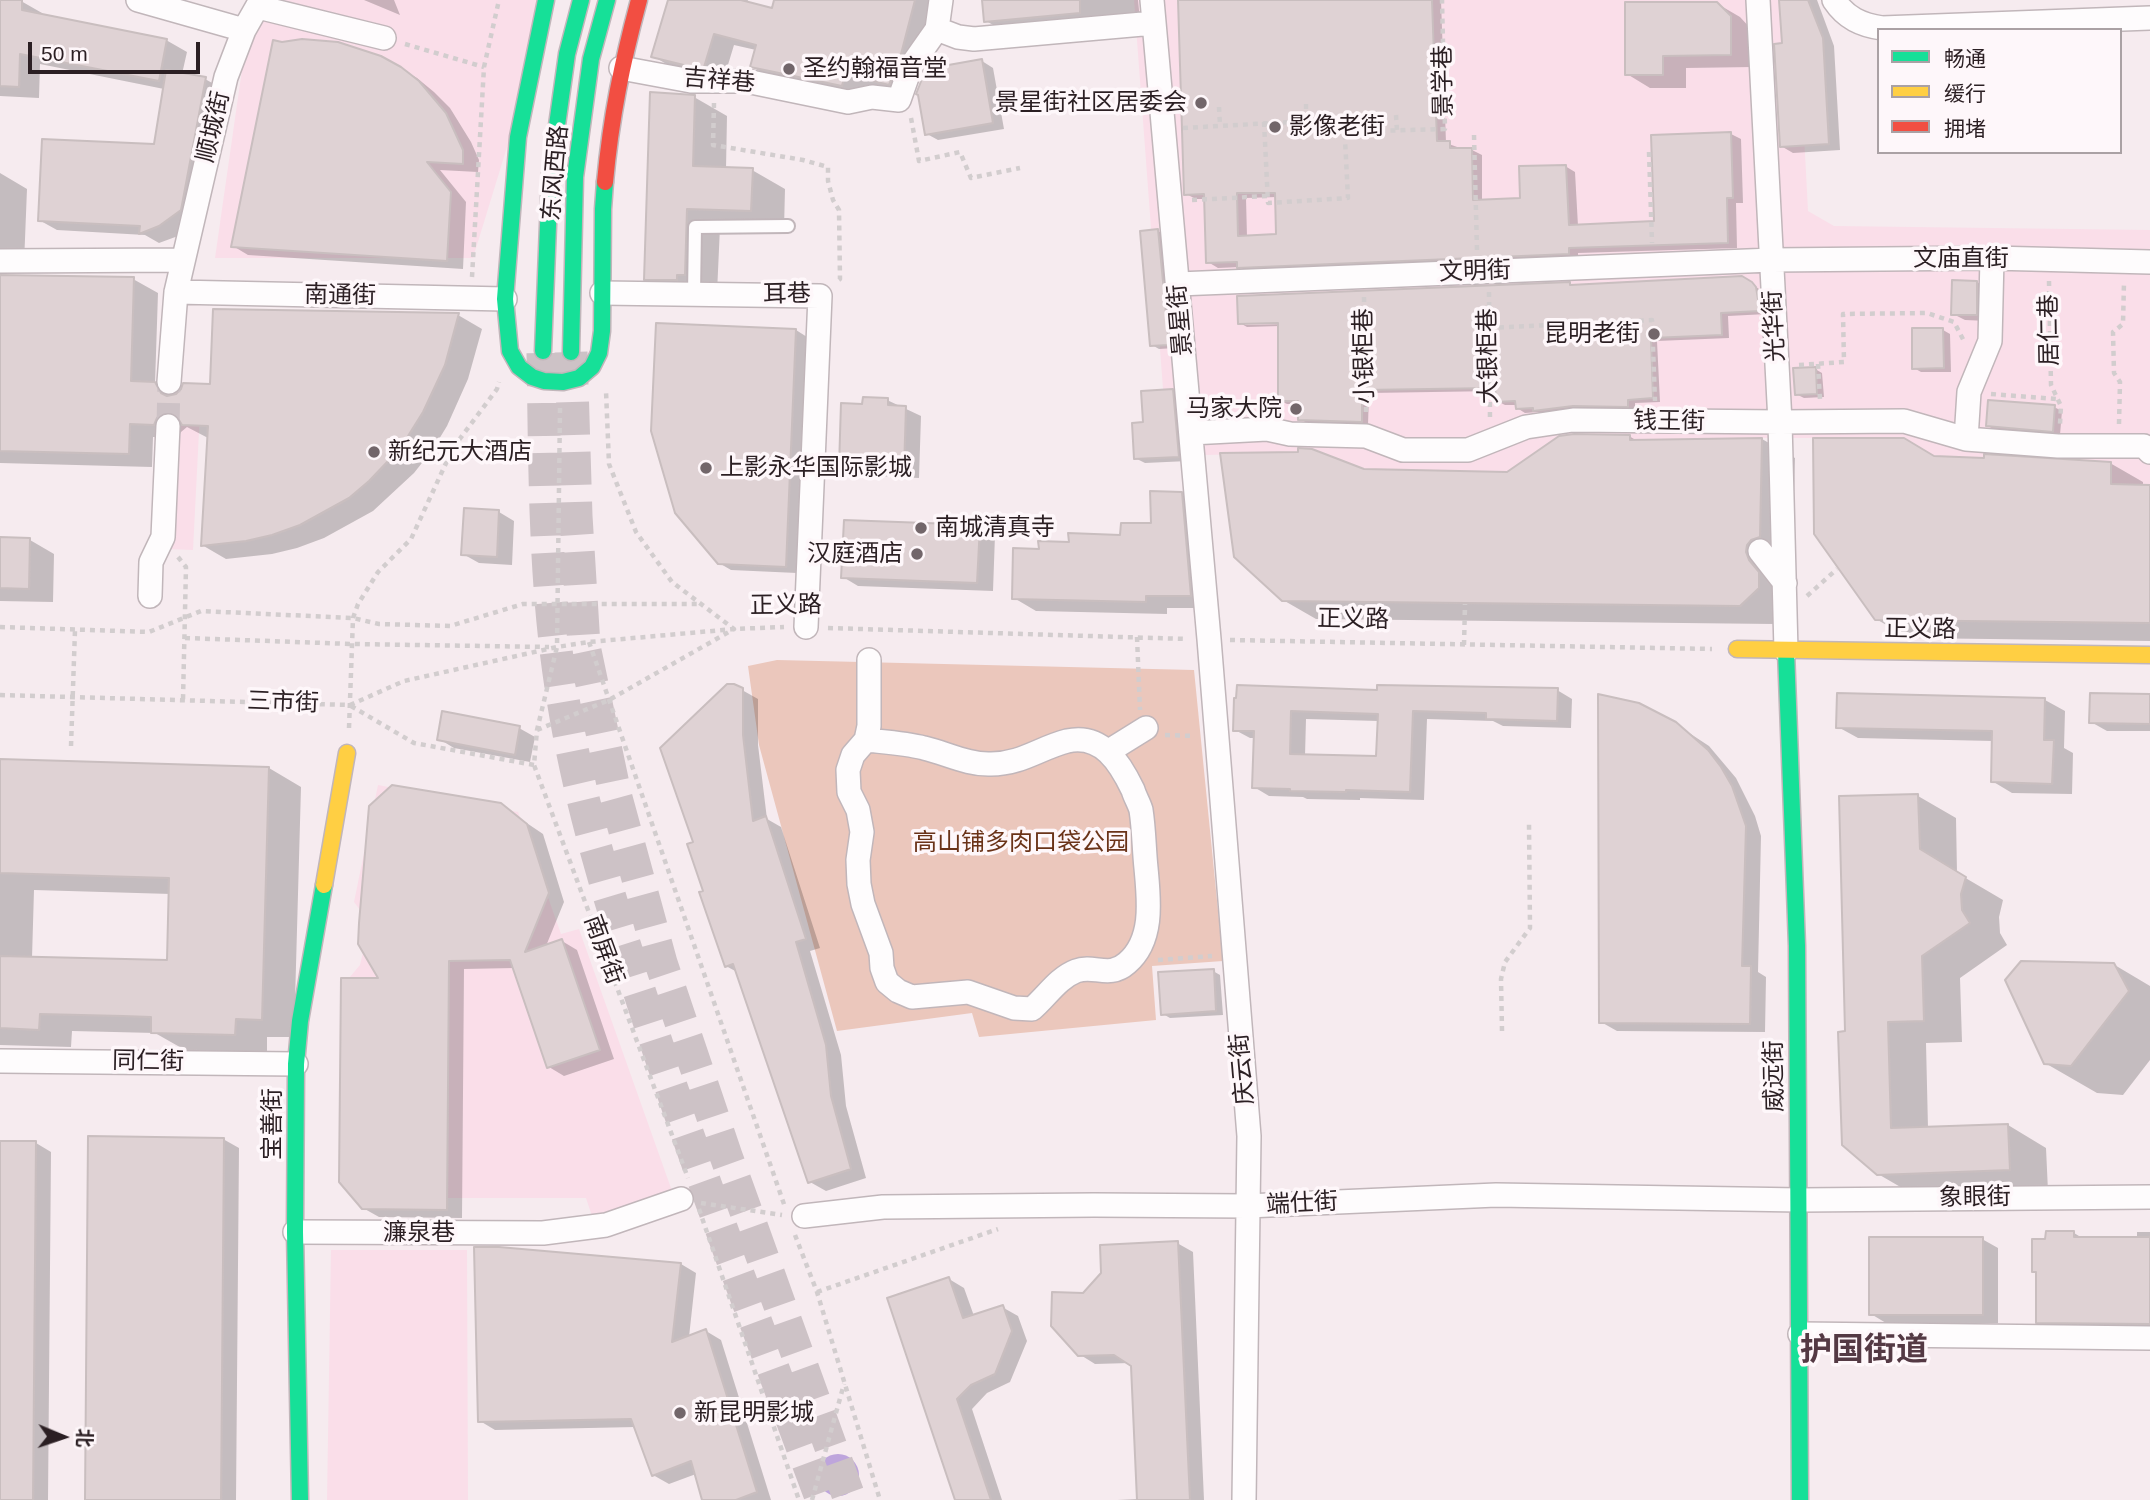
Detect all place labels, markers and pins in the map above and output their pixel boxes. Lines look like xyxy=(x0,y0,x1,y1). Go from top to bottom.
place label: 圣约翰福音堂 xyxy=(803,55,947,83)
marker: 圣约翰福音堂 xyxy=(781,61,797,77)
place label: 景星街社区居委会 xyxy=(995,89,1187,117)
marker: 景星街社区居委会 xyxy=(1193,95,1209,111)
place label: 影像老街 xyxy=(1289,113,1385,141)
marker: 影像老街 xyxy=(1267,119,1283,135)
place label: 昆明老街 xyxy=(1544,320,1640,348)
marker: 昆明老街 xyxy=(1646,326,1662,342)
place label: 马家大院 xyxy=(1186,395,1282,423)
marker: 马家大院 xyxy=(1288,401,1304,417)
place label: 新纪元大酒店 xyxy=(388,438,532,466)
marker: 新纪元大酒店 xyxy=(366,444,382,460)
place label: 上影永华国际影城 xyxy=(720,454,912,482)
marker: 上影永华国际影城 xyxy=(698,460,714,476)
place label: 南城清真寺 xyxy=(935,514,1055,542)
marker: 南城清真寺 xyxy=(913,520,929,536)
place label: 汉庭酒店 xyxy=(807,540,903,568)
marker: 汉庭酒店 xyxy=(909,546,925,562)
place label: 新昆明影城 xyxy=(694,1399,814,1427)
marker: 新昆明影城 xyxy=(672,1405,688,1421)

